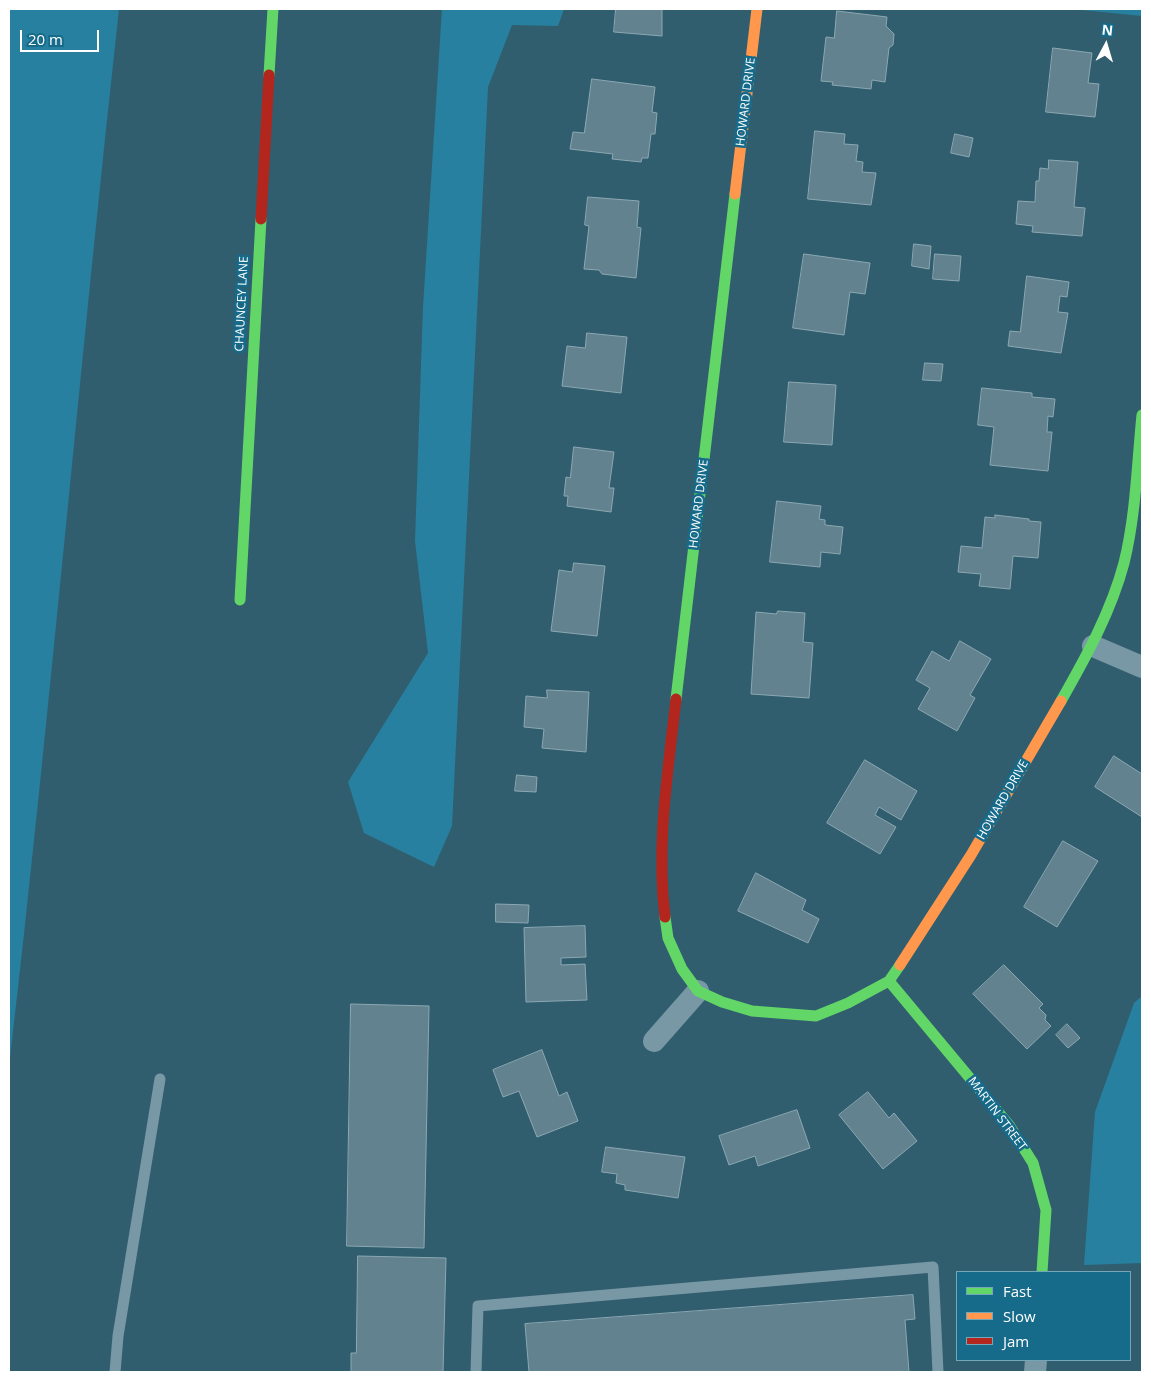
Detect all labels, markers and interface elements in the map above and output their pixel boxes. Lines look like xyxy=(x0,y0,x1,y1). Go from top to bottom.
scale bar xyxy=(22,20,101,52)
north arrow xyxy=(1081,20,1131,70)
text: N xyxy=(1101,20,1114,40)
text: 20 m xyxy=(28,29,63,49)
street label: HOWARD DRIVE xyxy=(733,57,759,147)
street label: CHAUNCEY LANE xyxy=(232,256,252,352)
street label: HOWARD DRIVE xyxy=(686,459,712,549)
street label: HOWARD DRIVE xyxy=(974,758,1032,842)
street label: MARTIN STREET xyxy=(965,1074,1029,1154)
legend xyxy=(956,1271,1131,1361)
text: Fast xyxy=(1003,1281,1032,1301)
text: Slow xyxy=(1003,1306,1036,1326)
text: Jam xyxy=(1003,1331,1029,1351)

